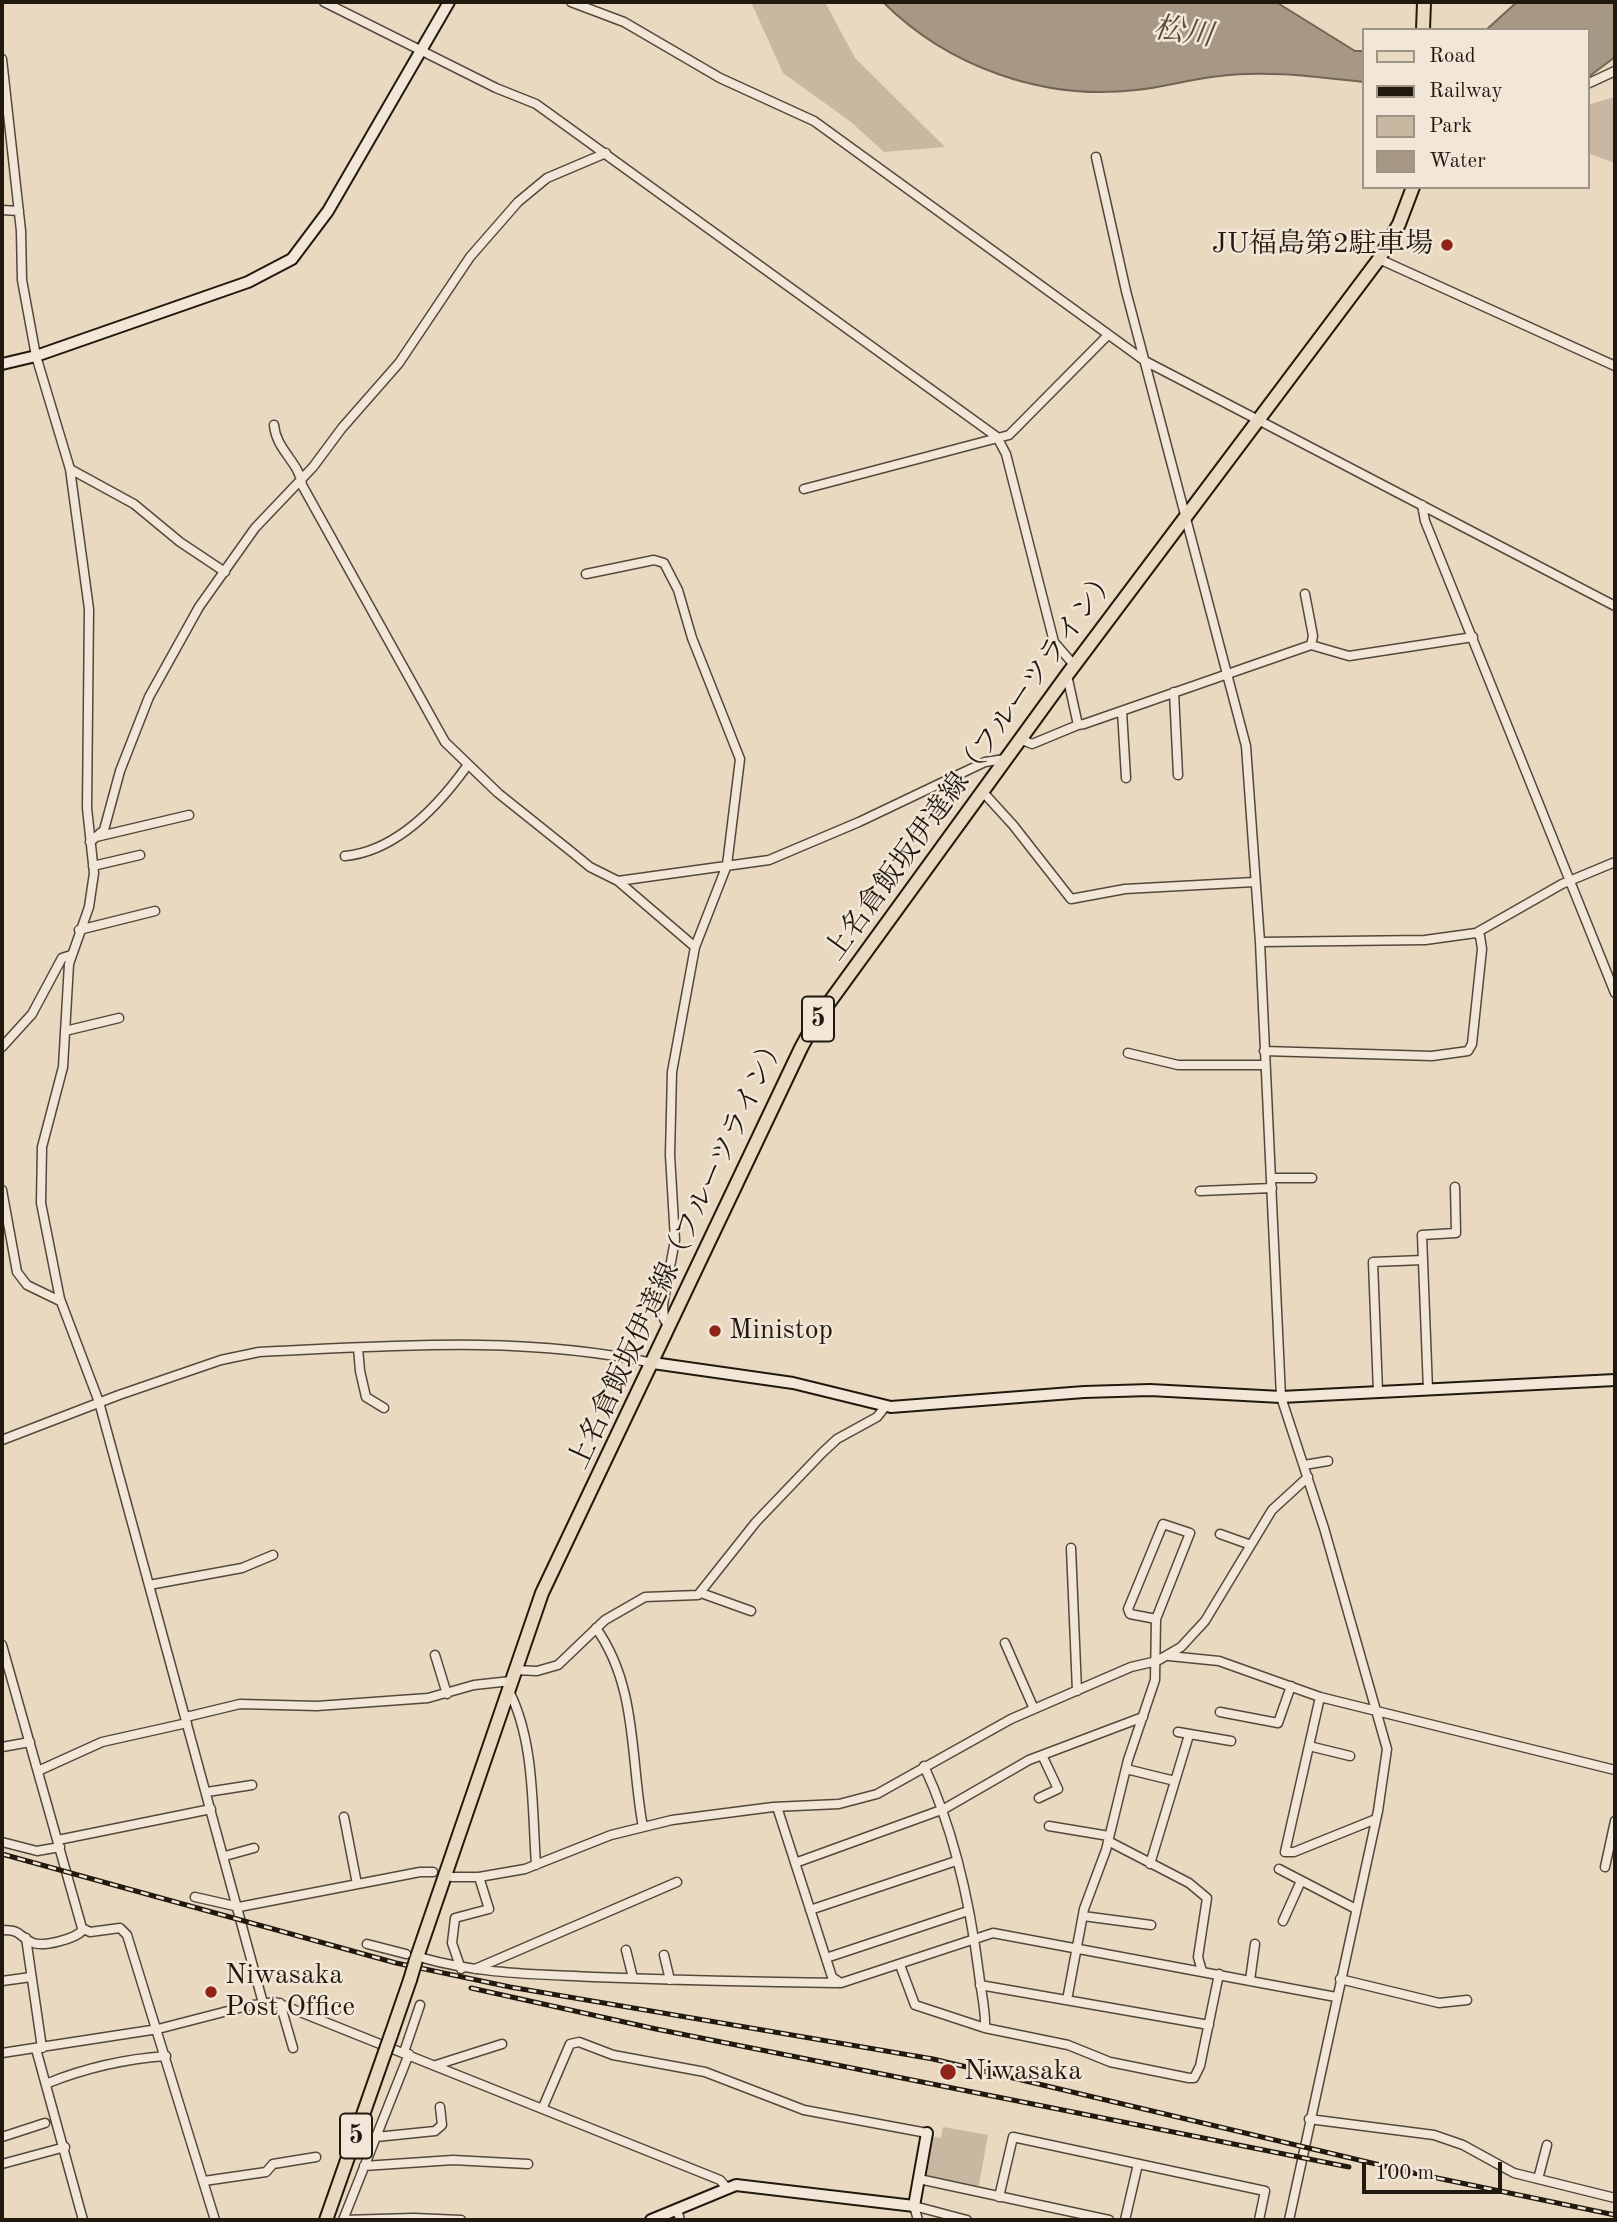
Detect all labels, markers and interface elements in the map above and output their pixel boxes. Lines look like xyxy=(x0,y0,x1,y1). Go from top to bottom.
water label: 松川 xyxy=(1151,11,1215,55)
legend xyxy=(1362,28,1589,189)
text: Road xyxy=(1429,46,1476,67)
text: Railway xyxy=(1429,81,1503,102)
text: Park xyxy=(1429,116,1472,137)
text: Water xyxy=(1429,151,1486,172)
place label: JU福島第2駐車場 xyxy=(1212,228,1433,262)
marker: JU福島第2駐車場 xyxy=(1439,237,1455,253)
street label: 上名倉飯坂伊達線（フルーツライン） xyxy=(819,563,1125,967)
road number: 5 xyxy=(802,996,834,1042)
street label: 上名倉飯坂伊達線（フルーツライン） xyxy=(562,1029,794,1475)
place label: Ministop xyxy=(729,1314,833,1348)
marker: Ministop xyxy=(707,1323,723,1339)
place label: Niwasaka Post Office xyxy=(225,1959,355,2025)
marker: Niwasaka Post Office xyxy=(203,1984,219,2000)
place label: Niwasaka xyxy=(964,2055,1082,2089)
marker: Niwasaka xyxy=(938,2062,958,2082)
road number: 5 xyxy=(340,2114,372,2158)
scale bar xyxy=(1365,2148,1505,2192)
text: 100 m xyxy=(1375,2163,1434,2184)

